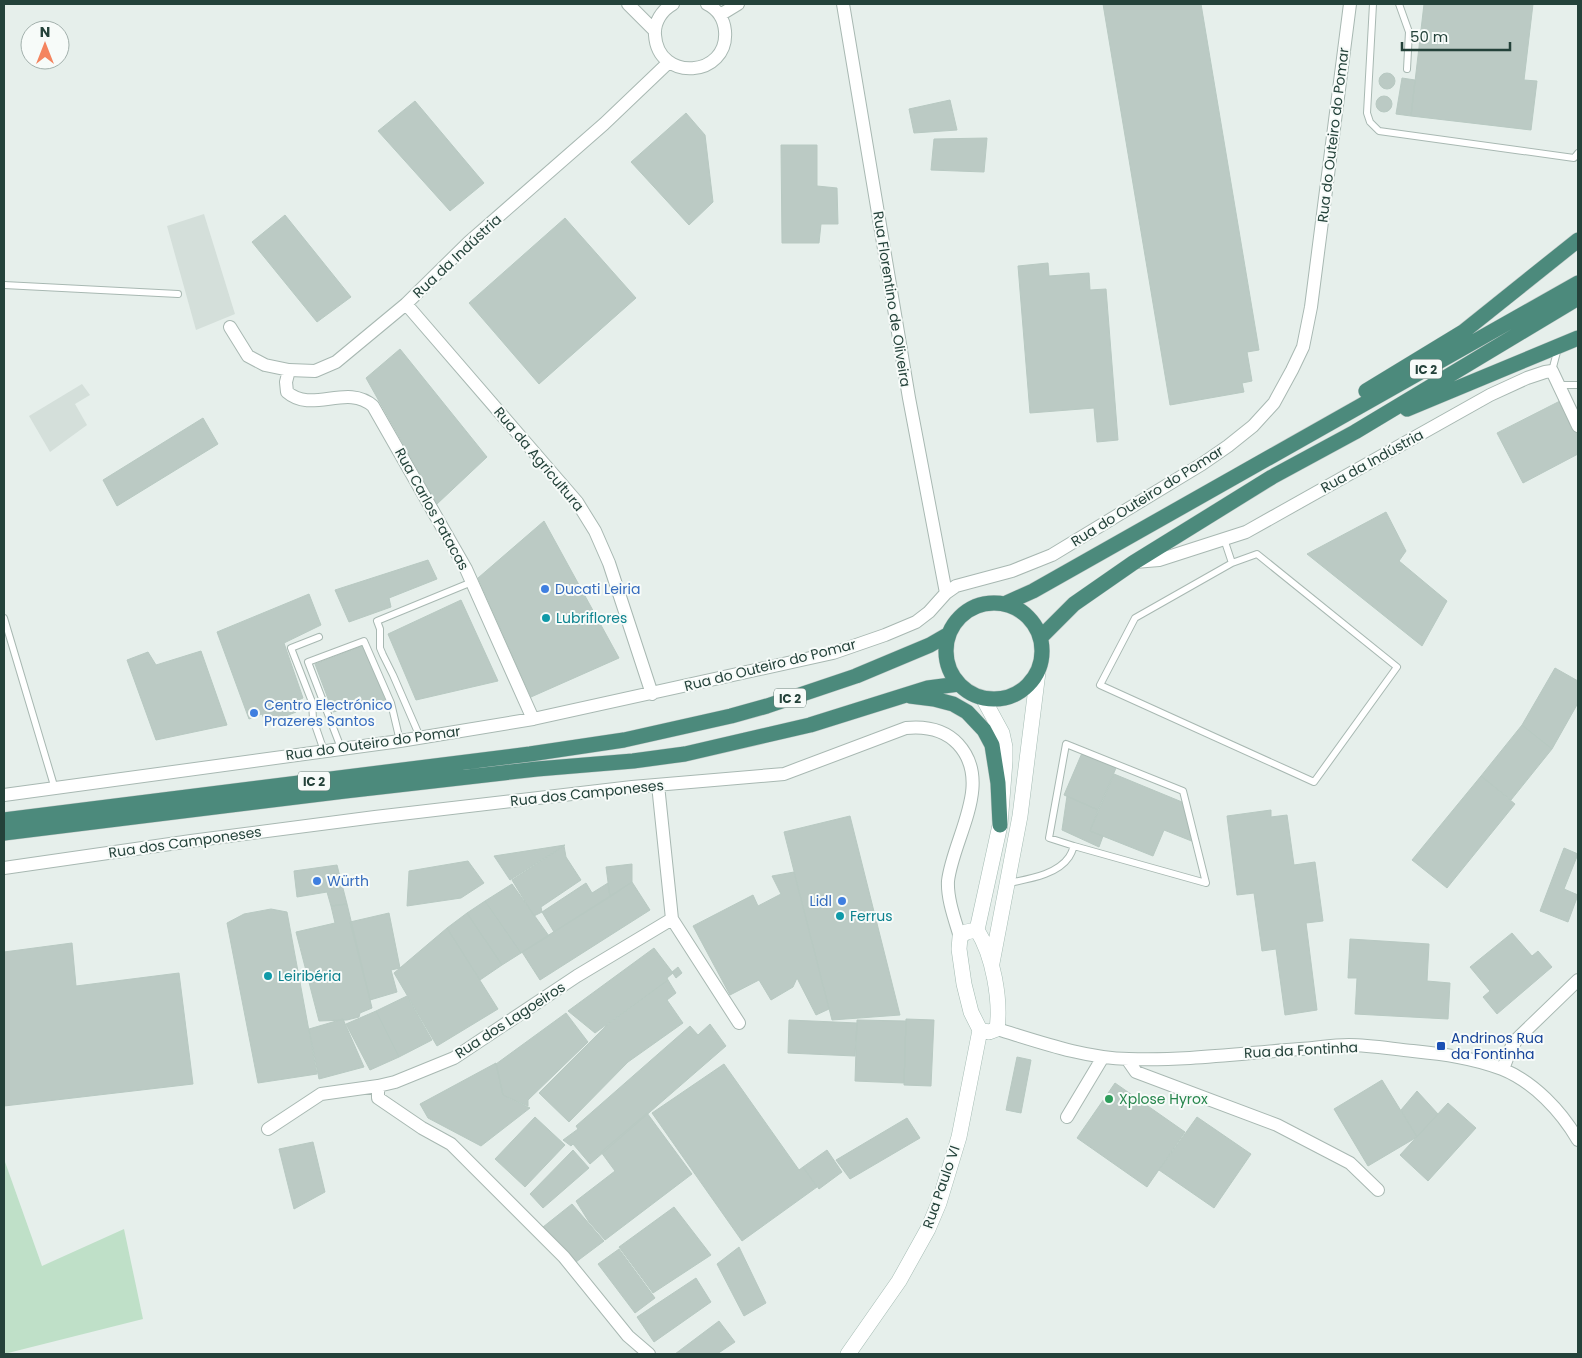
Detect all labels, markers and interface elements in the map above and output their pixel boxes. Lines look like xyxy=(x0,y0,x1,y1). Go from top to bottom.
north arrow xyxy=(20,20,70,70)
scale bar xyxy=(1402,20,1510,52)
text: N xyxy=(40,22,50,42)
text: 50 m xyxy=(1410,26,1448,47)
street label: Rua do Outeiro do Pomar xyxy=(1312,46,1354,224)
street label: Rua da Indústria xyxy=(408,210,506,302)
street label: Rua Florentino de Oliveira xyxy=(868,210,916,388)
road number: IC 2 xyxy=(1410,359,1442,378)
street label: Rua da Agricultura xyxy=(489,403,589,515)
street label: Rua da Indústria xyxy=(1317,424,1427,498)
street label: Rua do Outeiro do Pomar xyxy=(1067,441,1227,551)
street label: Rua Carlos Patacas xyxy=(390,444,474,574)
place label: Ducati Leiria xyxy=(555,579,640,599)
marker: Ducati Leiria xyxy=(539,583,551,595)
place label: Lubriflores xyxy=(556,608,627,628)
marker: Lubriflores xyxy=(540,612,552,624)
street label: Rua do Outeiro do Pomar xyxy=(682,634,858,696)
road number: IC 2 xyxy=(774,688,806,708)
place label: Centro Electrónico Prazeres Santos xyxy=(264,695,392,731)
marker: Centro Electrónico Prazeres Santos xyxy=(248,707,260,719)
street label: Rua do Outeiro do Pomar xyxy=(284,721,462,765)
road number: IC 2 xyxy=(298,771,330,790)
street label: Rua dos Camponeses xyxy=(509,775,665,811)
street label: Rua dos Camponeses xyxy=(107,821,263,863)
place label: Würth xyxy=(327,871,369,891)
marker: Würth xyxy=(311,875,323,887)
place label: Lidl xyxy=(810,891,832,911)
marker: Lidl xyxy=(836,895,848,907)
place label: Ferrus xyxy=(850,906,892,926)
marker: Ferrus xyxy=(834,910,846,922)
place label: Leiribéria xyxy=(278,966,341,986)
marker: Leiribéria xyxy=(262,970,274,982)
street label: Rua dos Lagoeiros xyxy=(451,977,569,1063)
place label: Andrinos Rua da Fontinha xyxy=(1451,1028,1543,1064)
street label: Rua da Fontinha xyxy=(1243,1037,1359,1063)
marker: Andrinos Rua da Fontinha xyxy=(1435,1040,1447,1052)
place label: Xplose Hyrox xyxy=(1119,1089,1208,1109)
marker: Xplose Hyrox xyxy=(1103,1093,1115,1105)
street label: Rua Paulo VI xyxy=(918,1143,964,1231)

